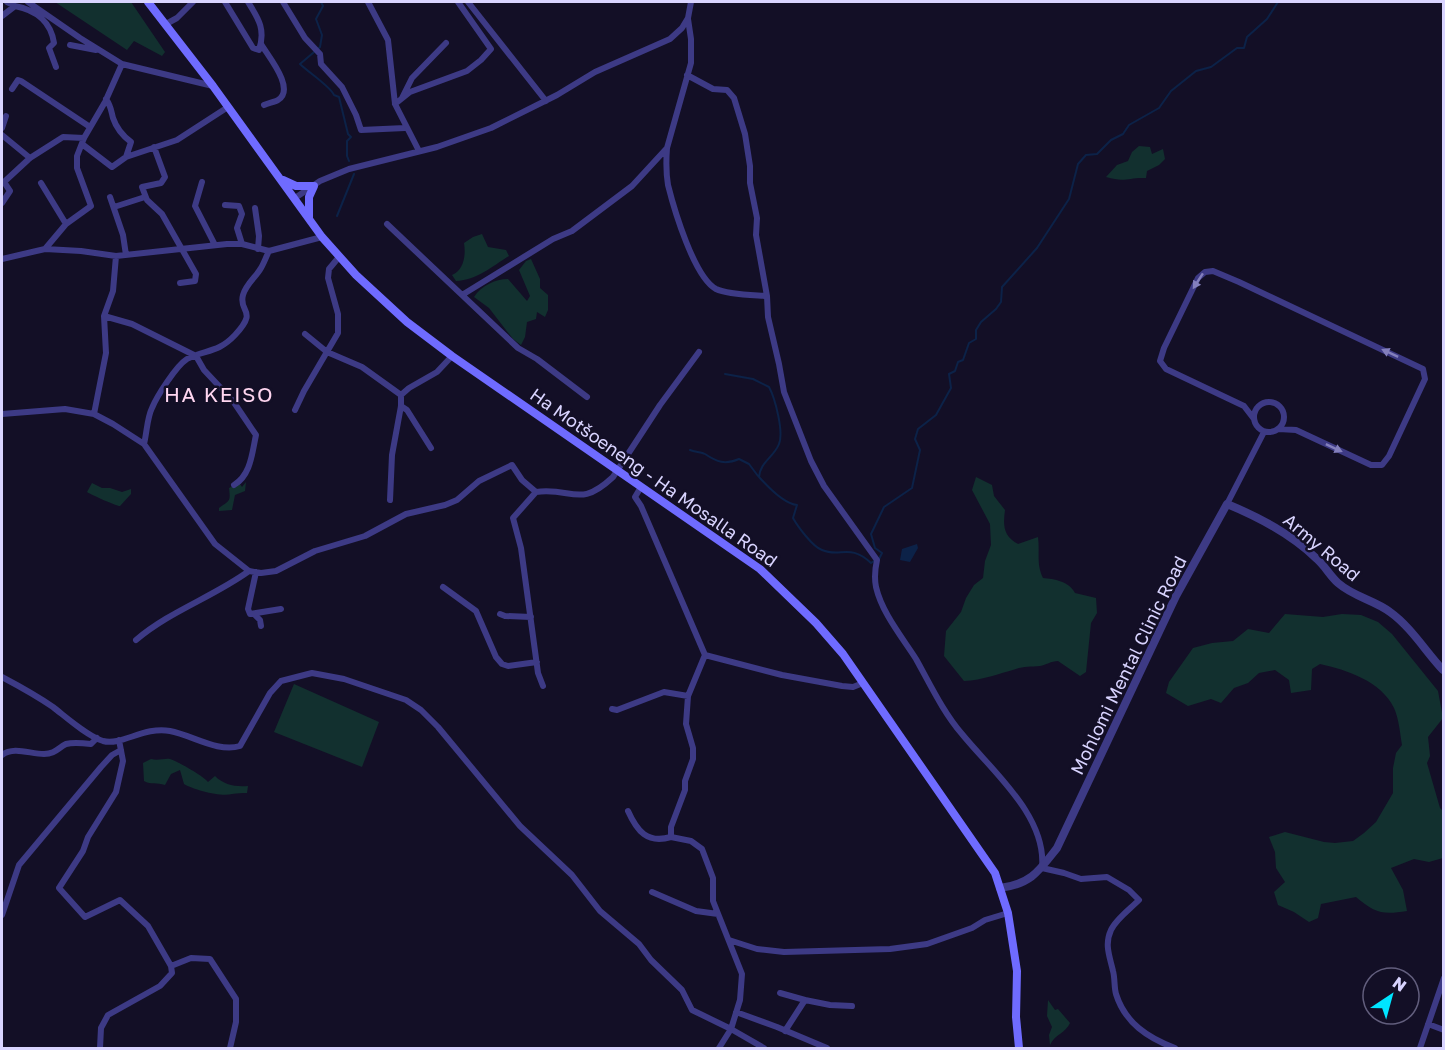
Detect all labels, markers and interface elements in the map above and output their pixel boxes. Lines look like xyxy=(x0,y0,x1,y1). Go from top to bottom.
one-way arrow xyxy=(1192,273,1204,289)
one-way arrow xyxy=(1382,348,1399,357)
district label: HA KEISO xyxy=(164,381,274,407)
street label: Ha Motšoeneng - Ha Mosalla Road xyxy=(526,383,782,571)
one-way arrow xyxy=(1325,443,1342,452)
street label: Army Road xyxy=(1279,509,1365,585)
street label: Mohlomi Mental Clinic Road xyxy=(1065,552,1191,778)
north arrow xyxy=(1361,966,1421,1026)
text: N xyxy=(1389,972,1411,996)

